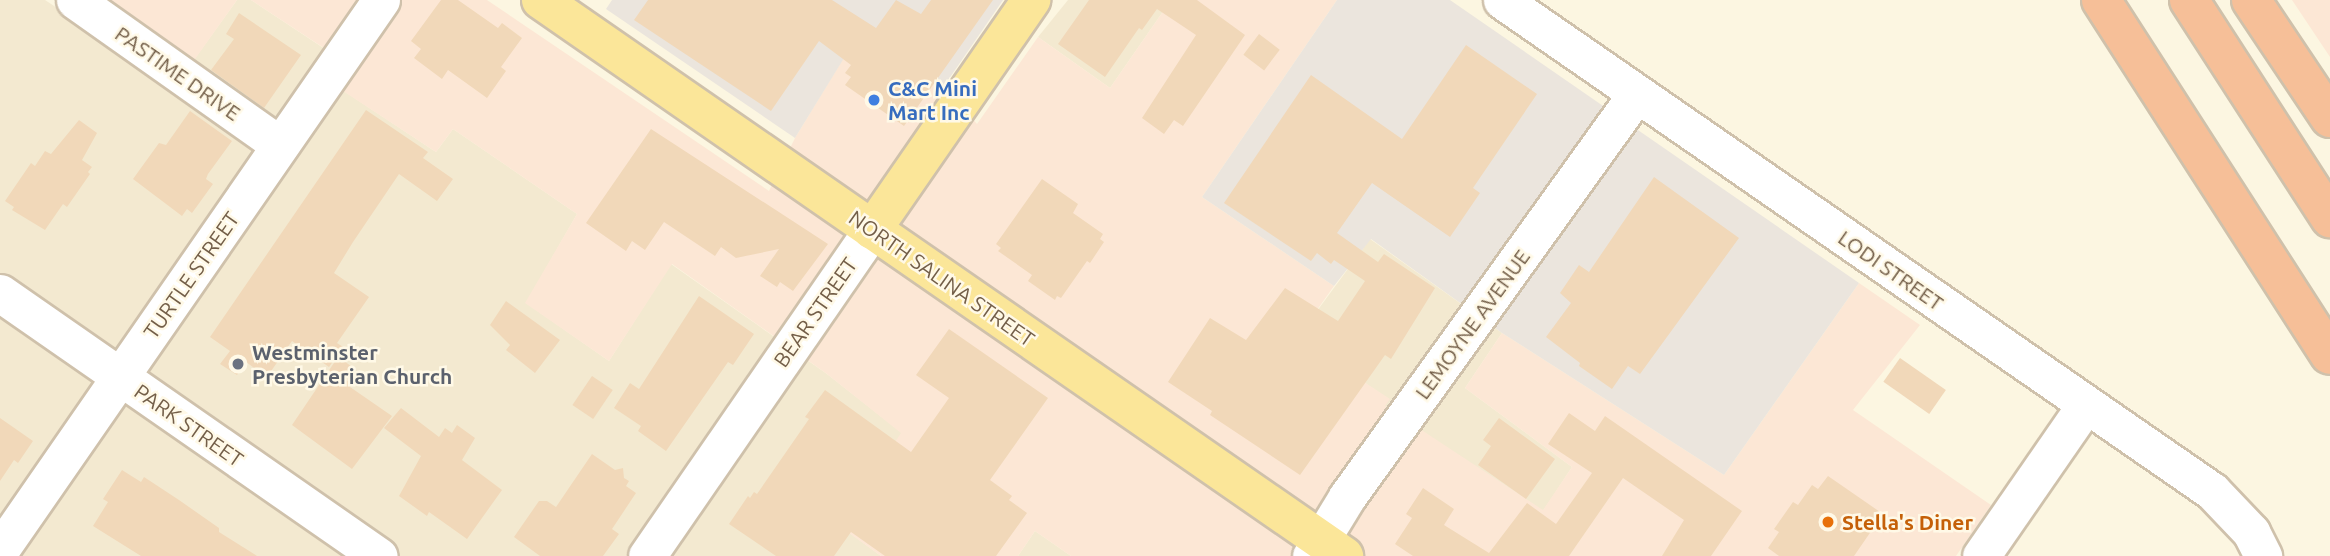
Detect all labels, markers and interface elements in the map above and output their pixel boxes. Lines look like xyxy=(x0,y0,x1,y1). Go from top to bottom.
street label: PASTIME DRIVE xyxy=(111,21,245,125)
place label: C&C Mini Mart Inc xyxy=(888,75,977,125)
marker: C&C Mini Mart Inc xyxy=(866,92,882,108)
street label: NORTH SALINA STREET xyxy=(844,204,1040,352)
street label: TURTLE STREET xyxy=(138,207,244,343)
street label: LODI STREET xyxy=(1834,225,1948,315)
street label: LEMOYNE AVENUE xyxy=(1409,244,1535,404)
street label: BEAR STREET xyxy=(768,252,862,372)
place label: Westminster Presbyterian Church xyxy=(252,339,452,389)
marker: Westminster Presbyterian Church xyxy=(230,356,246,372)
street label: PARK STREET xyxy=(130,378,248,472)
place label: Stella's Diner xyxy=(1842,509,1973,535)
marker: Stella's Diner xyxy=(1820,514,1836,530)

